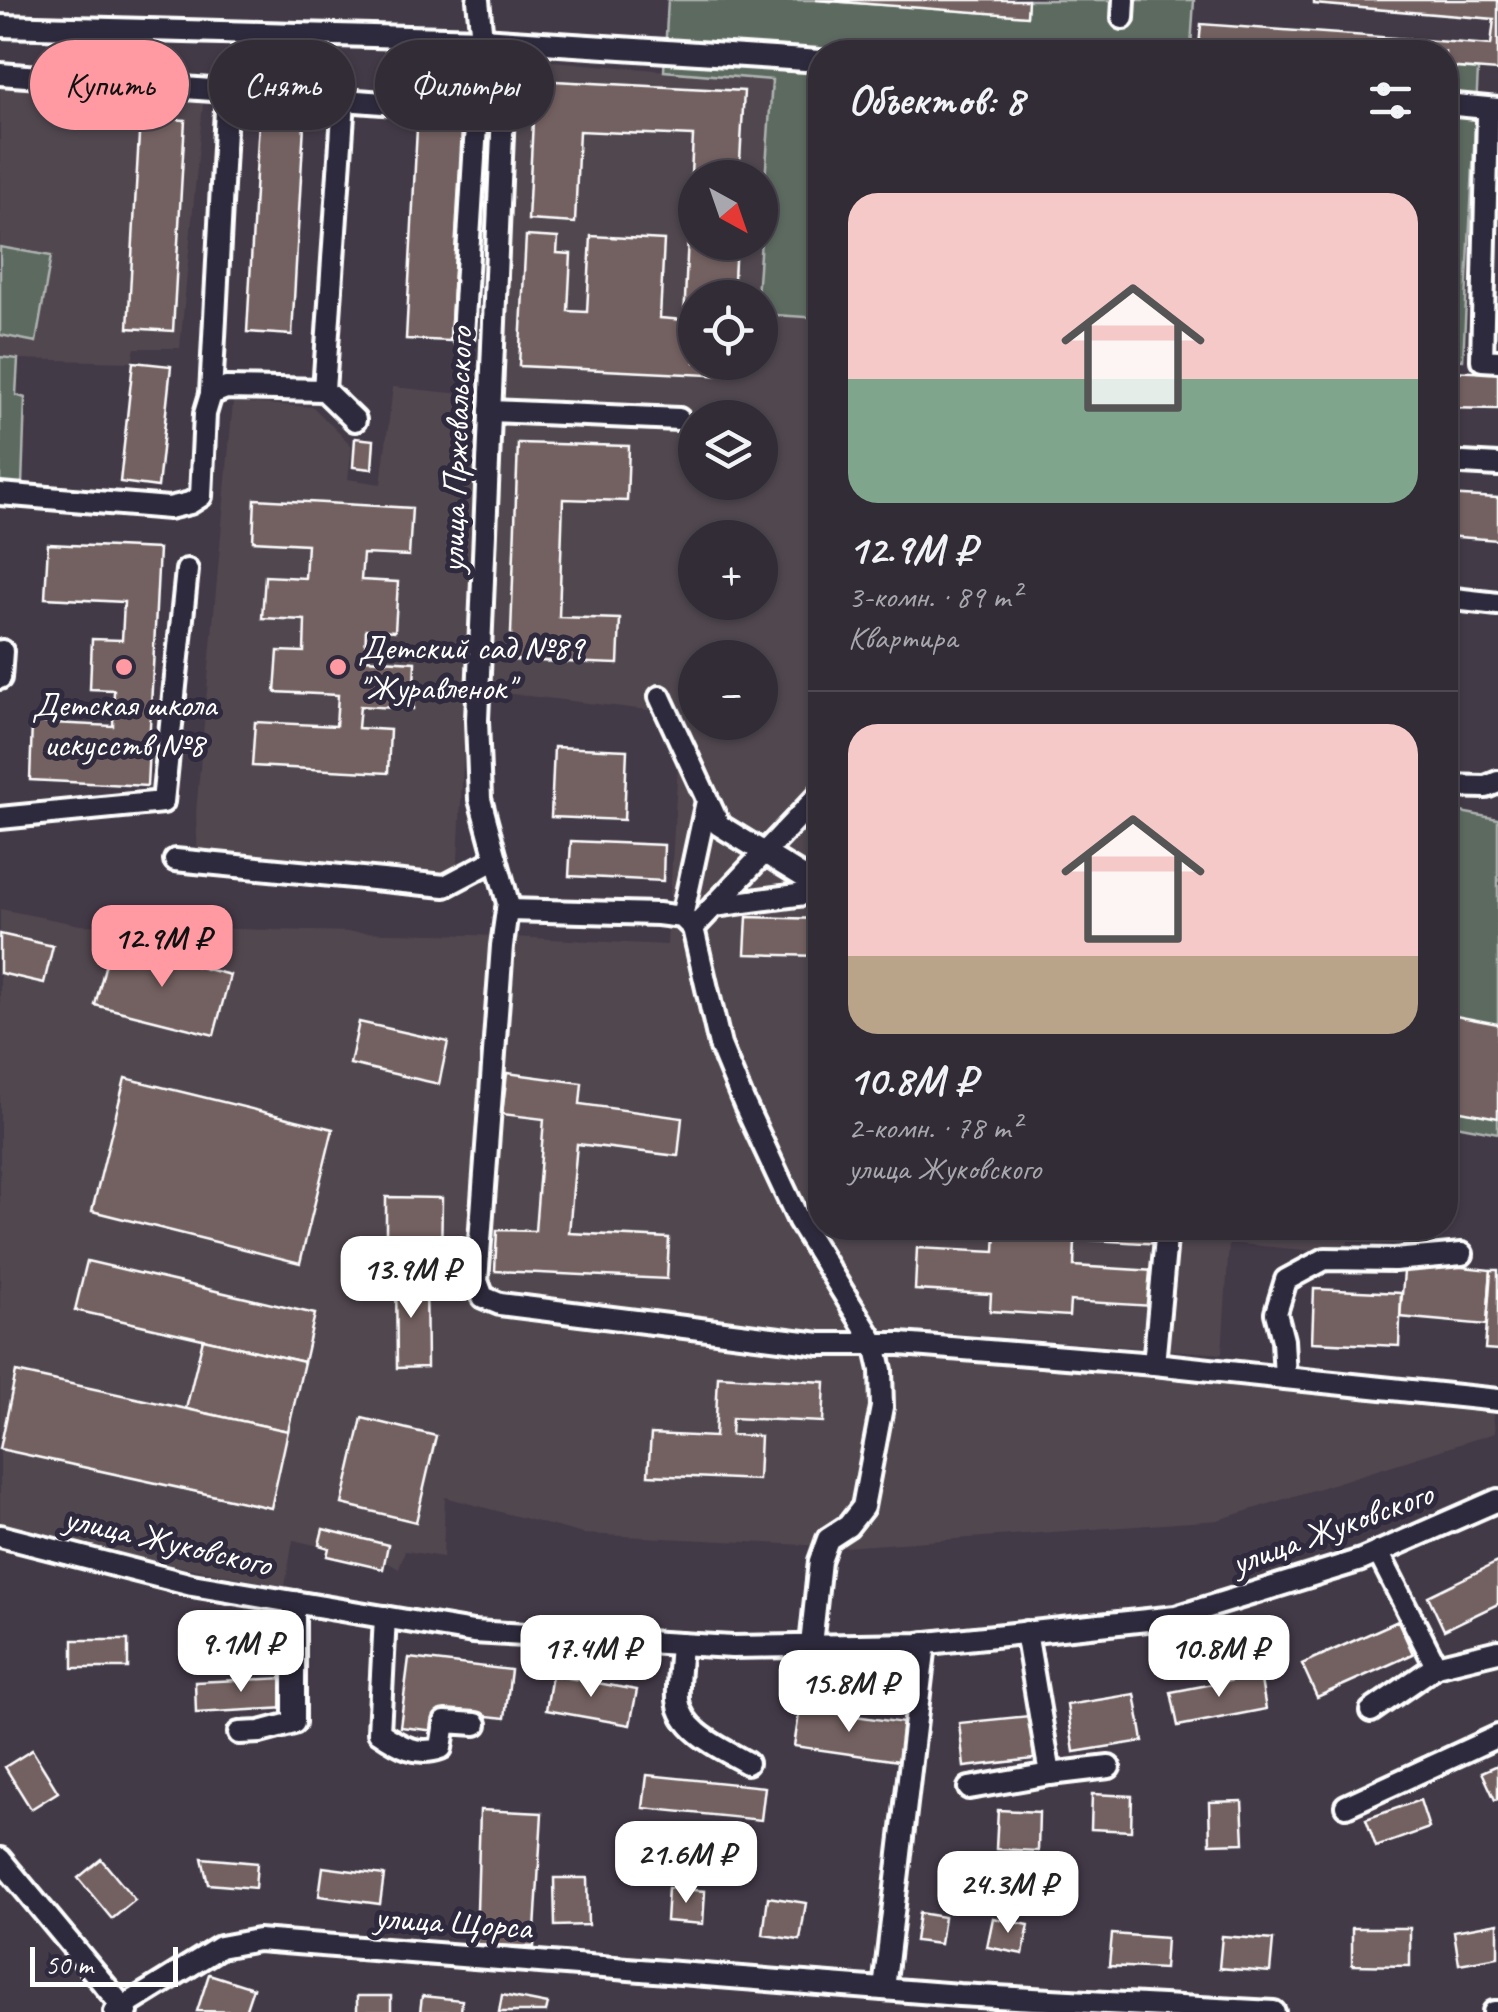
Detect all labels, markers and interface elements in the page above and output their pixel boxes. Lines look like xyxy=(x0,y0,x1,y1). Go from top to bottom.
chip: Купить xyxy=(30,40,189,130)
chip: Снять xyxy=(209,40,355,130)
chip: Фильтры xyxy=(375,40,554,130)
icon: filters xyxy=(1363,73,1418,128)
text: Объектов: 8 xyxy=(848,74,1024,127)
north arrow xyxy=(678,160,778,260)
map controls xyxy=(678,160,778,740)
icon: home xyxy=(1043,258,1223,438)
button: locate xyxy=(678,280,778,380)
street label: улица Пржевальского xyxy=(429,325,483,576)
button: layers xyxy=(678,400,778,500)
button: + xyxy=(678,520,778,620)
text: 12.9M ₽ xyxy=(848,523,975,576)
text: 3-комн. · 89 m² xyxy=(848,576,1020,617)
text: Квартира xyxy=(848,617,957,658)
place label: Детский сад №89 "Журавленок" xyxy=(358,625,587,710)
button: − xyxy=(678,640,778,740)
marker: Детская школа искусств №8 xyxy=(113,656,135,678)
marker: Детский сад №89 "Журавленок" xyxy=(327,656,349,678)
place label: Детская школа искусств №8 xyxy=(32,682,218,767)
icon: home xyxy=(1043,789,1223,969)
pin: 12.9M ₽ xyxy=(70,905,254,990)
text: 12.9M ₽ xyxy=(114,917,210,958)
text: 10.8M ₽ xyxy=(848,1054,976,1107)
text: 2-комн. · 78 m² xyxy=(848,1107,1020,1148)
text: улица Жуковского xyxy=(848,1148,1041,1189)
pin: 13.9M ₽ xyxy=(319,1236,503,1321)
text: 13.9M ₽ xyxy=(363,1248,459,1289)
street label: улица Жуковского xyxy=(1223,1470,1440,1586)
street label: улица Жуковского xyxy=(58,1495,278,1587)
pin: 9.1M ₽ xyxy=(160,1610,322,1695)
pin: 17.4M ₽ xyxy=(499,1615,683,1700)
pin: 10.8M ₽ xyxy=(1127,1615,1311,1700)
text: 9.1M ₽ xyxy=(200,1622,282,1663)
text: 17.4M ₽ xyxy=(542,1627,640,1668)
text: 10.8M ₽ xyxy=(1170,1627,1268,1668)
pin: 15.8M ₽ xyxy=(757,1650,941,1735)
text: 15.8M ₽ xyxy=(801,1662,897,1703)
pin: 21.6M ₽ xyxy=(594,1821,778,1906)
text: 21.6M ₽ xyxy=(637,1833,735,1874)
pin: 24.3M ₽ xyxy=(916,1851,1100,1936)
text: 24.3M ₽ xyxy=(959,1863,1057,1904)
street label: улица Щорса xyxy=(371,1894,535,1950)
scale bar xyxy=(30,1942,178,1986)
text: 50 m xyxy=(45,1947,93,1982)

